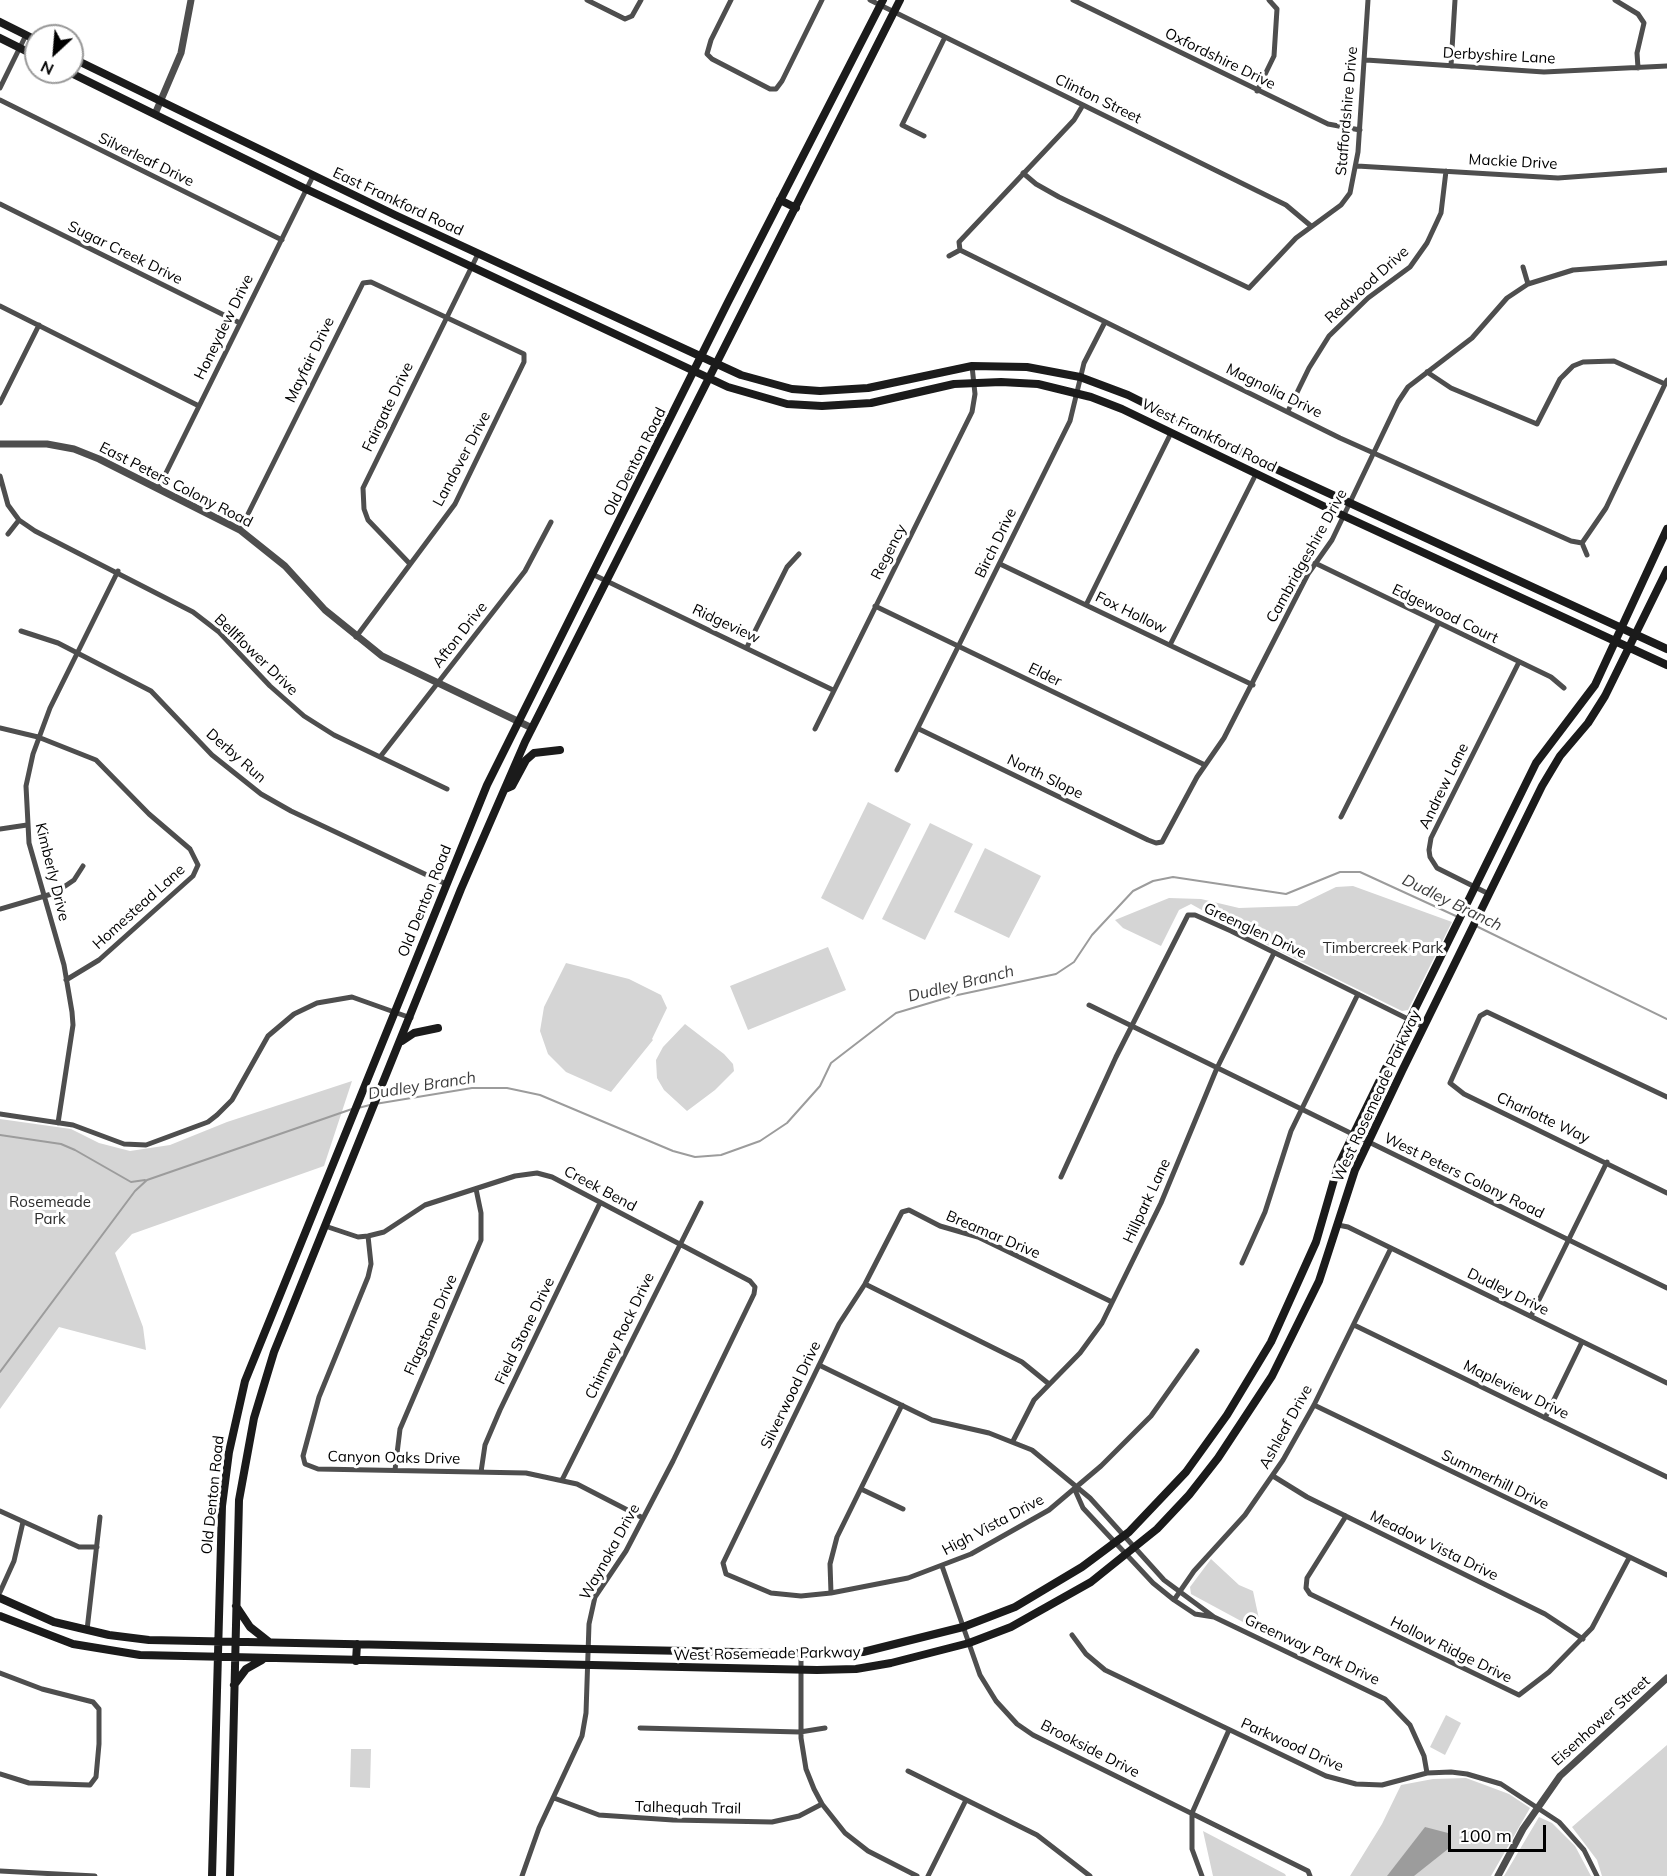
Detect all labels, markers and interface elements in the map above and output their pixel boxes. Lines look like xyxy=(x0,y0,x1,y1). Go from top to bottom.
north arrow xyxy=(24,24,84,84)
street label: Oxfordshire Drive xyxy=(1162,24,1278,94)
street label: Derbyshire Lane xyxy=(1442,44,1556,68)
street label: Staffordshire Drive xyxy=(1332,46,1362,176)
text: N xyxy=(37,57,57,80)
street label: Clinton Street xyxy=(1052,70,1144,128)
street label: Silverleaf Drive xyxy=(95,129,197,191)
street label: Mackie Drive xyxy=(1468,151,1558,173)
street label: East Frankford Road xyxy=(330,164,466,240)
street label: Sugar Creek Drive xyxy=(65,217,185,289)
street label: Redwood Drive xyxy=(1321,243,1413,327)
street label: Honeydew Drive xyxy=(191,271,257,383)
street label: Mayfair Drive xyxy=(282,314,338,406)
street label: Fairgate Drive xyxy=(359,359,417,455)
street label: Magnolia Drive xyxy=(1223,360,1325,422)
street label: West Frankford Road xyxy=(1138,395,1280,477)
street label: Old Denton Road xyxy=(600,405,670,519)
street label: Landover Drive xyxy=(429,408,495,510)
street label: East Peters Colony Road xyxy=(96,438,256,532)
street label: Cambridgeshire Drive xyxy=(1263,486,1351,626)
street label: Birch Drive xyxy=(971,505,1021,581)
street label: Regency xyxy=(867,521,911,583)
street label: Edgewood Court xyxy=(1389,581,1501,647)
street label: Fox Hollow xyxy=(1092,588,1170,638)
street label: Afton Drive xyxy=(429,599,491,671)
street label: Ridgeview xyxy=(689,600,763,648)
street label: Bellflower Drive xyxy=(210,611,302,699)
street label: Elder xyxy=(1025,659,1065,691)
street label: Derby Run xyxy=(202,725,270,787)
street label: Andrew Lane xyxy=(1415,740,1473,832)
street label: North Slope xyxy=(1004,751,1086,803)
street label: Kimberly Drive xyxy=(31,821,73,923)
street label: Old Denton Road xyxy=(394,842,456,960)
street label: Homestead Lane xyxy=(89,861,189,953)
water label: Dudley Branch xyxy=(1399,871,1505,935)
street label: Greenglen Drive xyxy=(1201,899,1309,963)
park label: Timbercreek Park xyxy=(1323,939,1443,957)
water label: Dudley Branch xyxy=(906,962,1016,1006)
street label: West Rosemeade Parkway xyxy=(1329,1007,1425,1185)
water label: Dudley Branch xyxy=(367,1068,477,1104)
street label: Charlotte Way xyxy=(1494,1089,1592,1147)
street label: West Peters Colony Road xyxy=(1381,1129,1547,1223)
street label: Hillpark Lane xyxy=(1120,1156,1174,1246)
street label: Creek Bend xyxy=(561,1162,639,1216)
park label: Rosemeade Park xyxy=(9,1193,91,1228)
street label: Breamar Drive xyxy=(943,1207,1043,1263)
street label: Dudley Drive xyxy=(1464,1264,1552,1320)
street label: Chimney Rock Drive xyxy=(582,1270,658,1402)
street label: Flagstone Drive xyxy=(401,1272,461,1378)
street label: Field Stone Drive xyxy=(491,1275,559,1387)
street label: Silverwood Drive xyxy=(757,1338,825,1452)
street label: Mapleview Drive xyxy=(1460,1357,1572,1423)
street label: Ashleaf Drive xyxy=(1256,1382,1316,1472)
street label: Old Denton Road xyxy=(198,1435,228,1555)
street label: Summerhill Drive xyxy=(1438,1446,1552,1514)
street label: Canyon Oaks Drive xyxy=(328,1448,460,1468)
street label: High Vista Drive xyxy=(939,1491,1047,1559)
street label: Waynoka Drive xyxy=(576,1501,644,1603)
street label: Meadow Vista Drive xyxy=(1367,1507,1501,1585)
street label: Greenway Park Drive xyxy=(1242,1611,1382,1689)
street label: Hollow Ridge Drive xyxy=(1387,1613,1515,1687)
street label: West Rosemeade Parkway xyxy=(673,1643,861,1665)
street label: Eisenhower Street xyxy=(1548,1672,1654,1770)
street label: Parkwood Drive xyxy=(1238,1714,1346,1776)
street label: Brookside Drive xyxy=(1038,1716,1142,1782)
street label: Talhequah Trail xyxy=(635,1798,741,1818)
scale bar xyxy=(1451,1813,1548,1851)
text: 100 m xyxy=(1459,1824,1512,1847)

